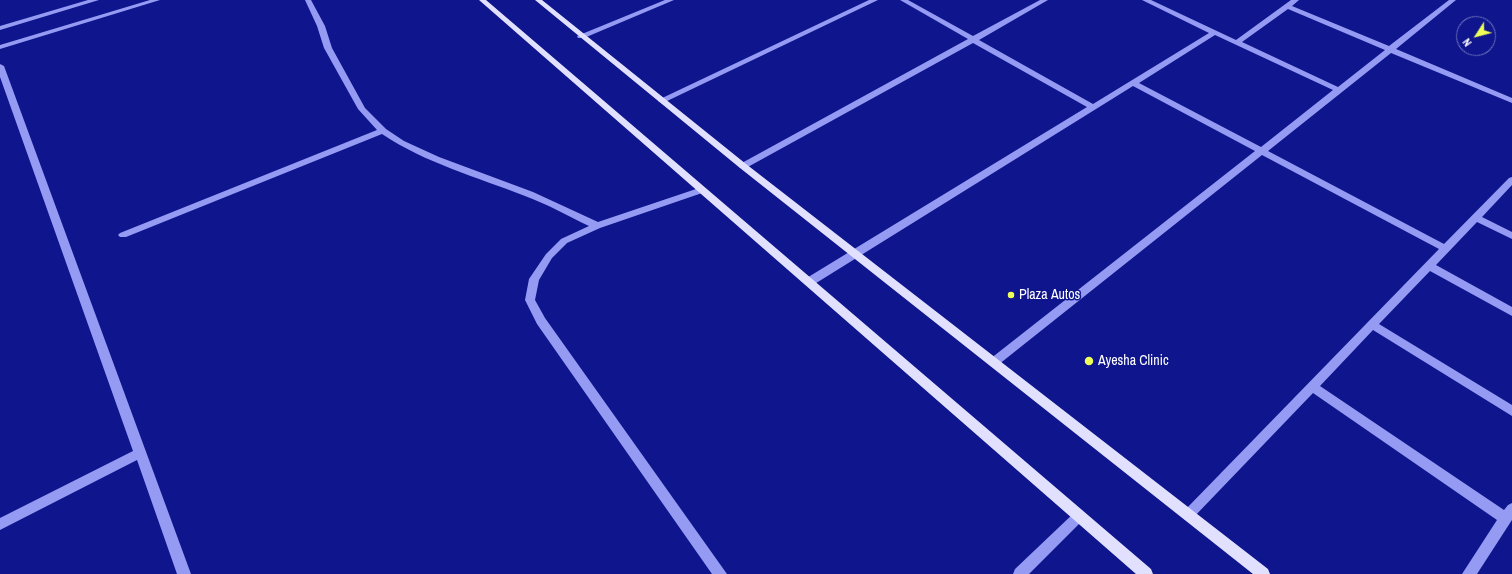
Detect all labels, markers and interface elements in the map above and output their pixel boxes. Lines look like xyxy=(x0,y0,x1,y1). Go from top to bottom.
north arrow xyxy=(1456,16,1496,56)
text: N xyxy=(1460,36,1475,49)
place label: Plaza Autos xyxy=(1019,287,1080,303)
marker: Plaza Autos xyxy=(1006,290,1016,300)
place label: Ayesha Clinic xyxy=(1098,353,1169,369)
marker: Ayesha Clinic xyxy=(1083,355,1095,367)

